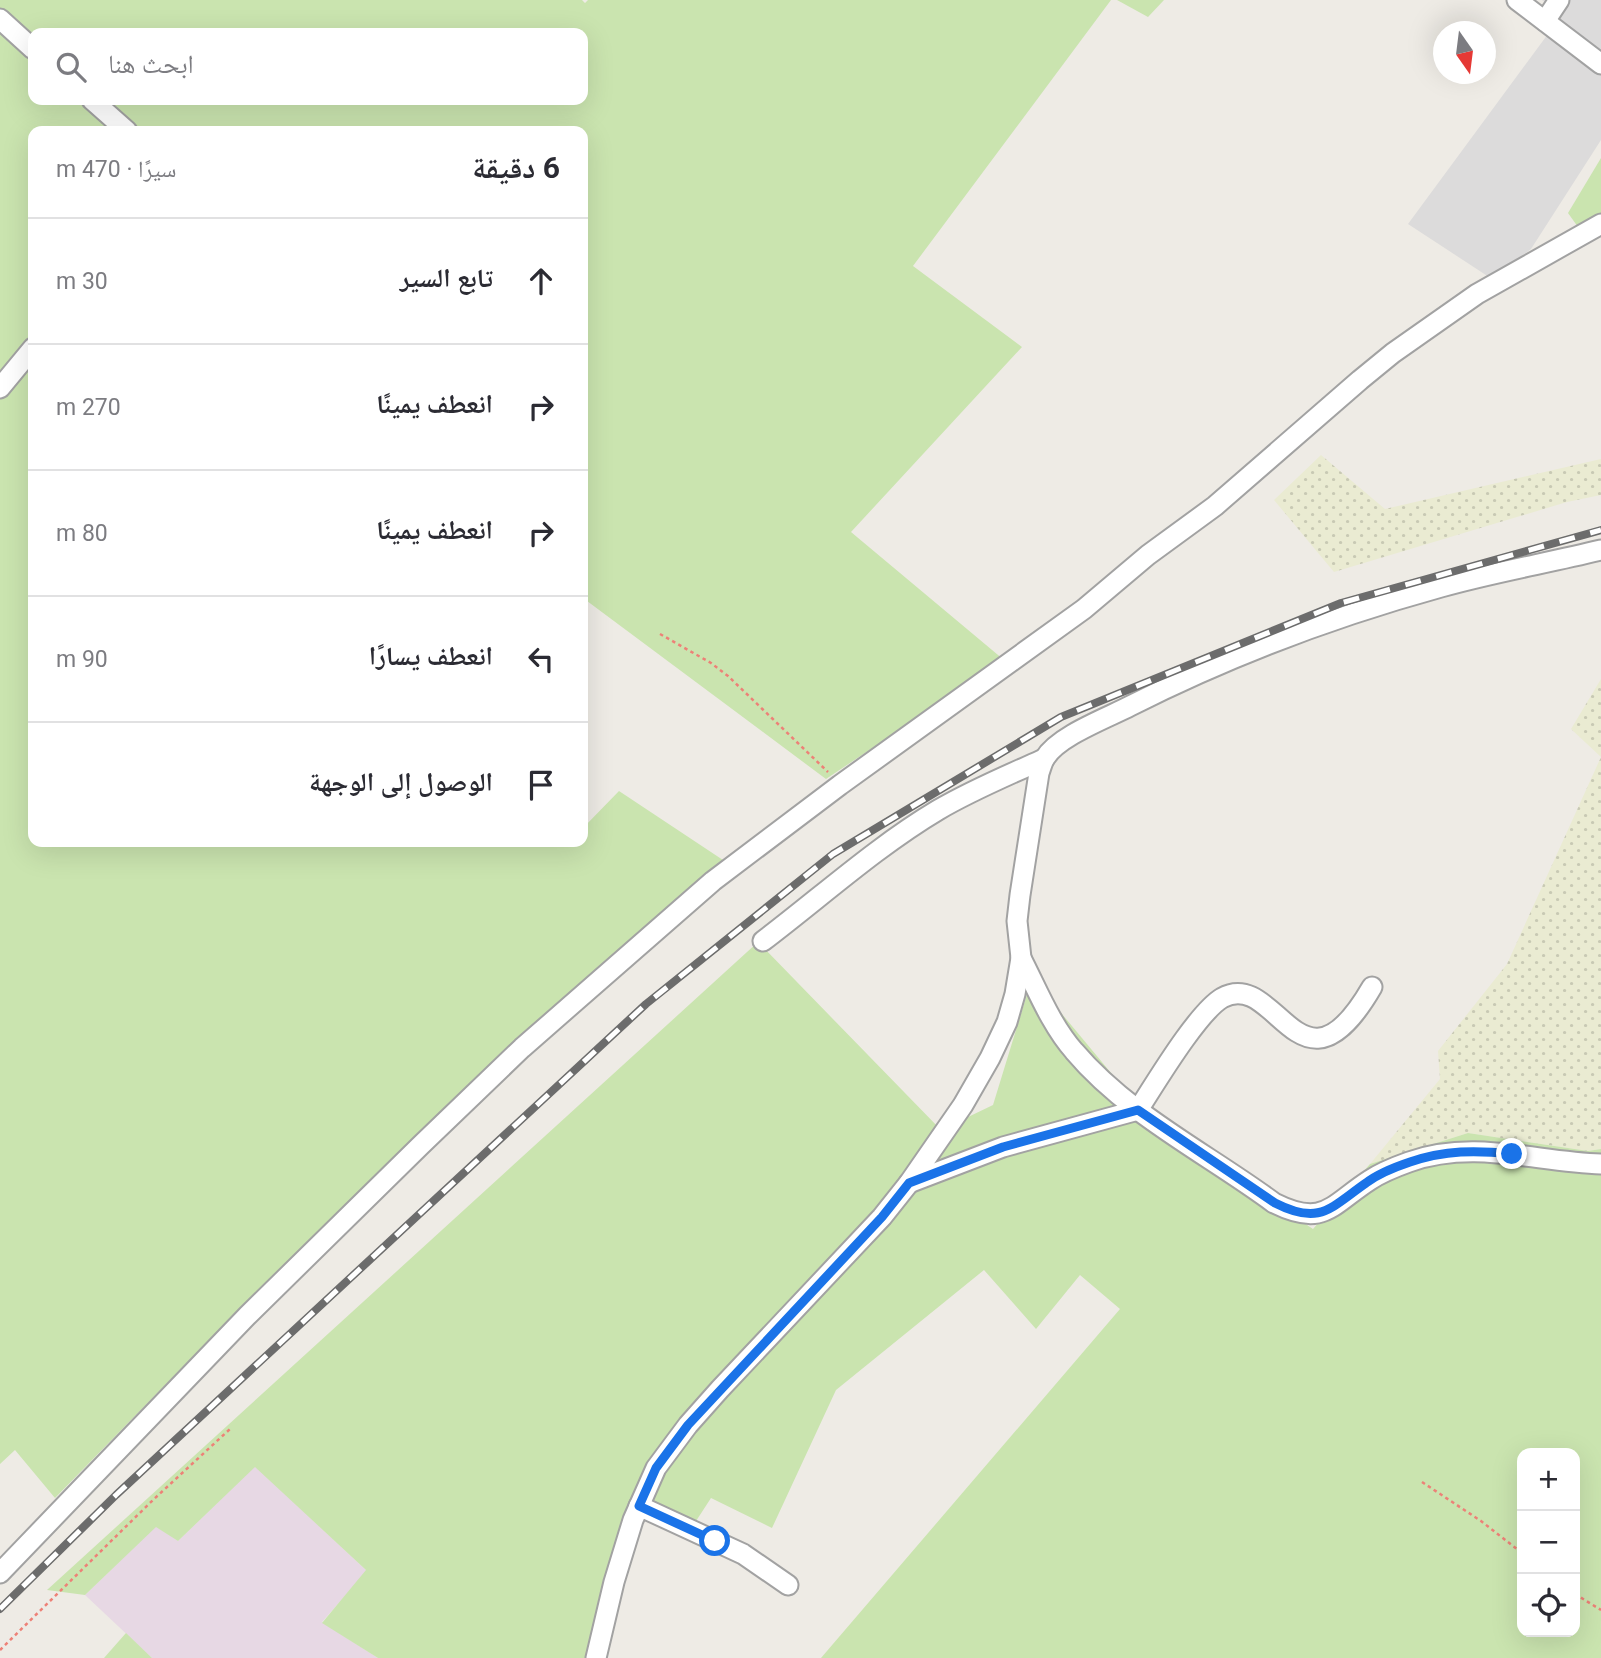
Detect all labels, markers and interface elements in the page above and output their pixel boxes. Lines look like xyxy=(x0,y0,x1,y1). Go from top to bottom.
north arrow xyxy=(1433,21,1496,84)
search box xyxy=(28,28,588,105)
icon: search xyxy=(52,48,90,86)
text: ابحث هنا xyxy=(108,49,194,79)
text: 6 دقيقة xyxy=(472,150,560,185)
text: سيرًا · 470 m xyxy=(56,156,176,183)
icon: ahead xyxy=(522,262,560,300)
text: تابع السير xyxy=(400,263,493,293)
text: 30 m xyxy=(56,268,108,295)
icon: right xyxy=(522,388,560,426)
text: انعطف يمينًا xyxy=(376,389,493,419)
text: 270 m xyxy=(56,394,121,421)
icon: right xyxy=(522,514,560,552)
text: انعطف يمينًا xyxy=(376,515,493,545)
text: 80 m xyxy=(56,520,108,547)
icon: left xyxy=(522,640,560,678)
text: انعطف يسارًا xyxy=(369,641,493,671)
text: 90 m xyxy=(56,646,108,673)
icon: arrive xyxy=(522,766,560,804)
text: الوصول إلى الوجهة xyxy=(309,767,493,797)
route end xyxy=(1496,1138,1527,1169)
map controls xyxy=(1517,1448,1580,1637)
button: + xyxy=(1517,1448,1580,1511)
button: − xyxy=(1517,1511,1580,1574)
route start xyxy=(699,1525,730,1556)
button: locate xyxy=(1517,1574,1580,1637)

